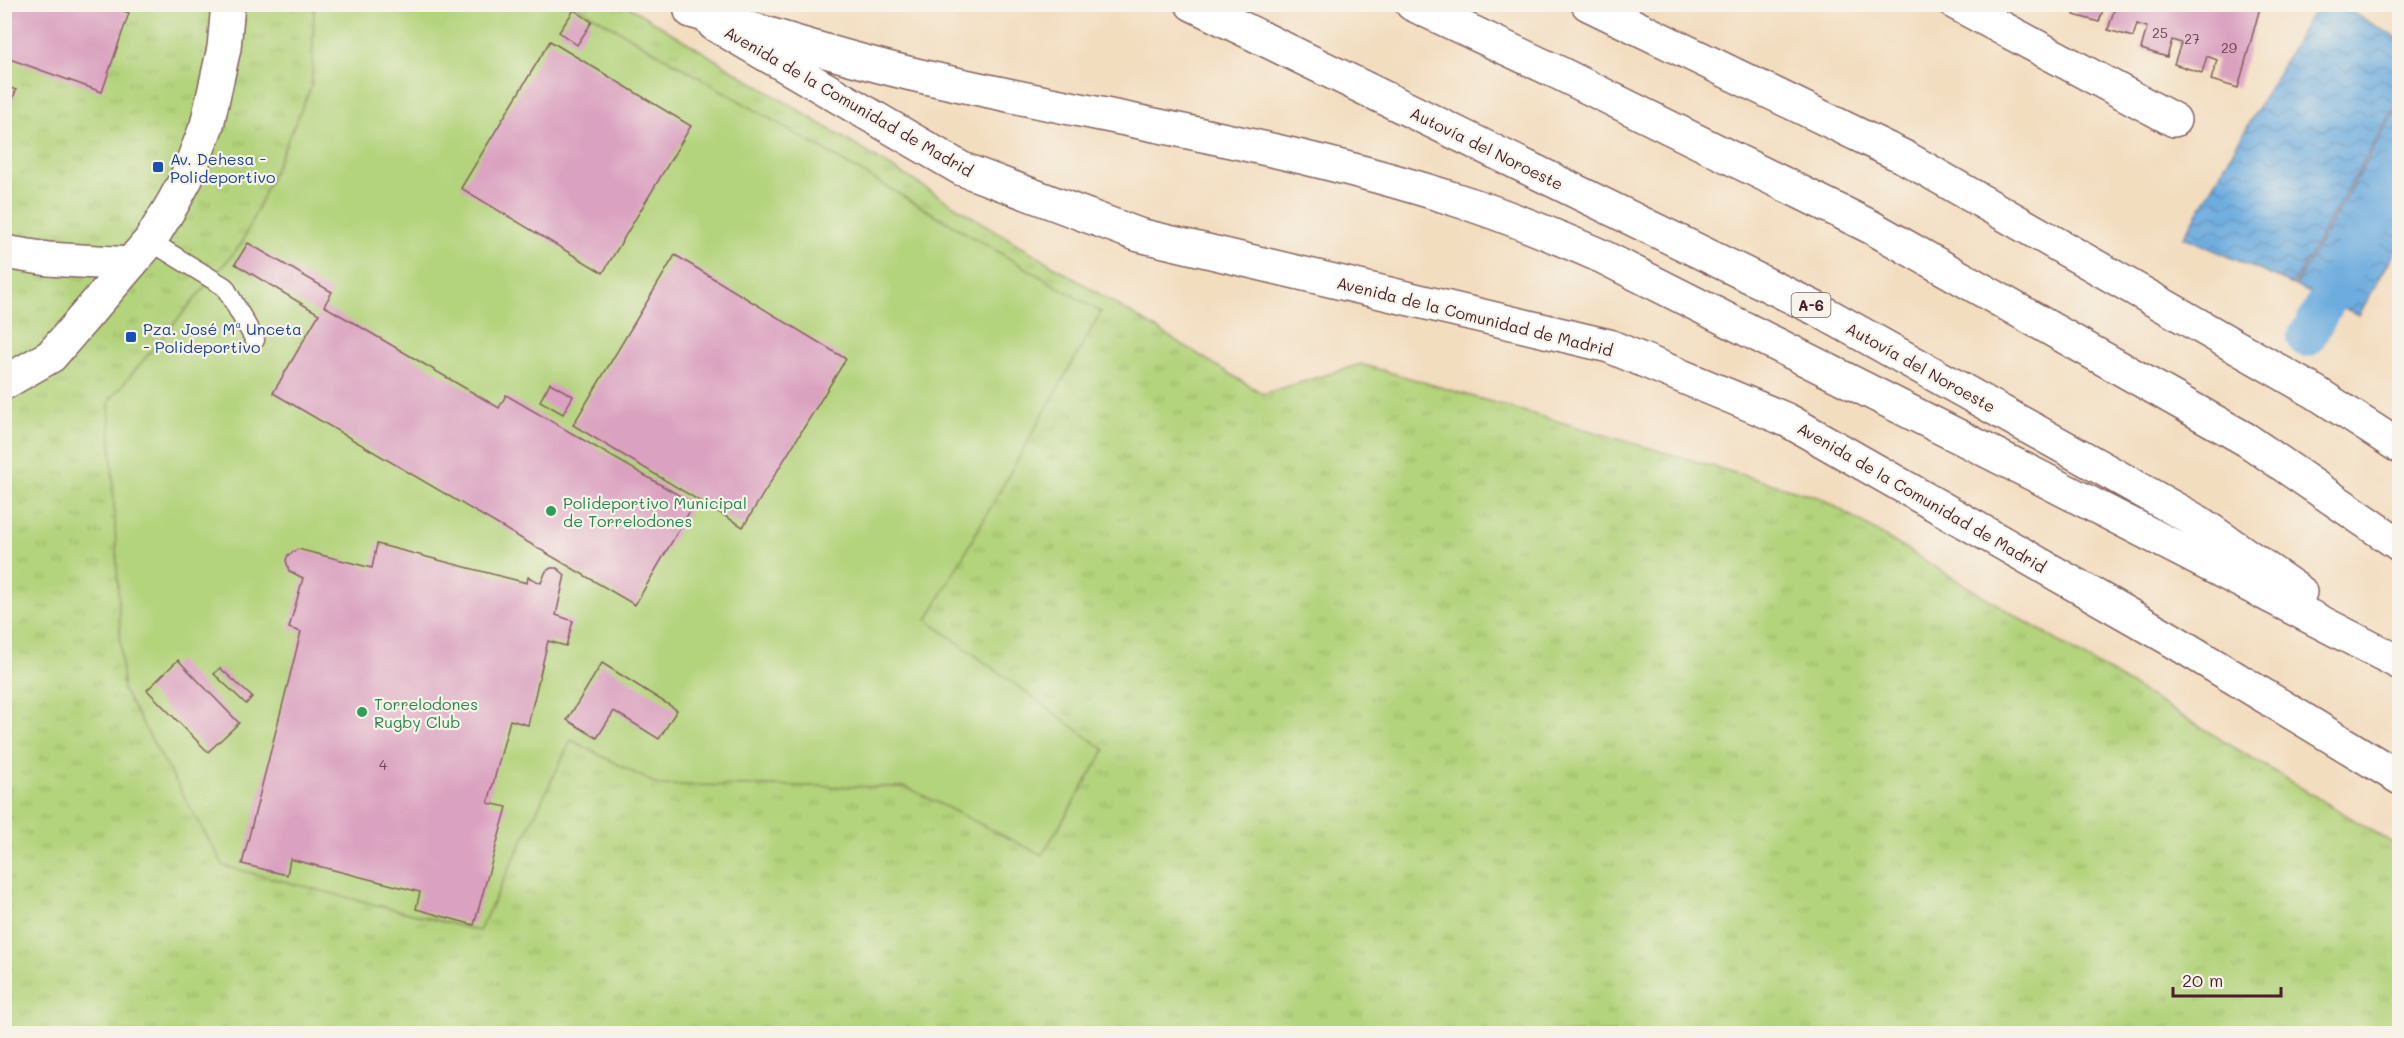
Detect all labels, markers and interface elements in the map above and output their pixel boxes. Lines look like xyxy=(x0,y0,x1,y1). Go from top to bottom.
street label: Avenida de la Comunidad de Madrid xyxy=(721,21,977,181)
house number: 25 xyxy=(2152,23,2168,42)
house number: 27 xyxy=(2184,29,2200,48)
house number: 29 xyxy=(2221,38,2237,57)
street label: Autovía del Noroeste xyxy=(1407,102,1567,194)
place label: Av. Dehesa - Polideportivo xyxy=(170,148,276,187)
marker: Av. Dehesa - Polideportivo xyxy=(151,160,165,174)
street label: Avenida de la Comunidad de Madrid xyxy=(1335,271,1615,361)
road number: A-6 xyxy=(1792,293,1830,317)
street label: Autovía del Noroeste xyxy=(1843,317,1999,417)
place label: Pza. José Mª Unceta - Polideportivo xyxy=(143,318,302,357)
marker: Pza. José Mª Unceta - Polideportivo xyxy=(124,330,138,344)
street label: Avenida de la Comunidad de Madrid xyxy=(1794,417,2050,577)
place label: Polideportivo Municipal de Torrelodones xyxy=(563,492,747,531)
marker: Polideportivo Municipal de Torrelodones xyxy=(544,504,558,518)
place label: Torrelodones Rugby Club xyxy=(374,693,478,732)
marker: Torrelodones Rugby Club xyxy=(355,705,369,719)
house number: 4 xyxy=(379,755,388,774)
scale bar xyxy=(2173,960,2281,998)
text: 20 m xyxy=(2182,968,2223,992)

